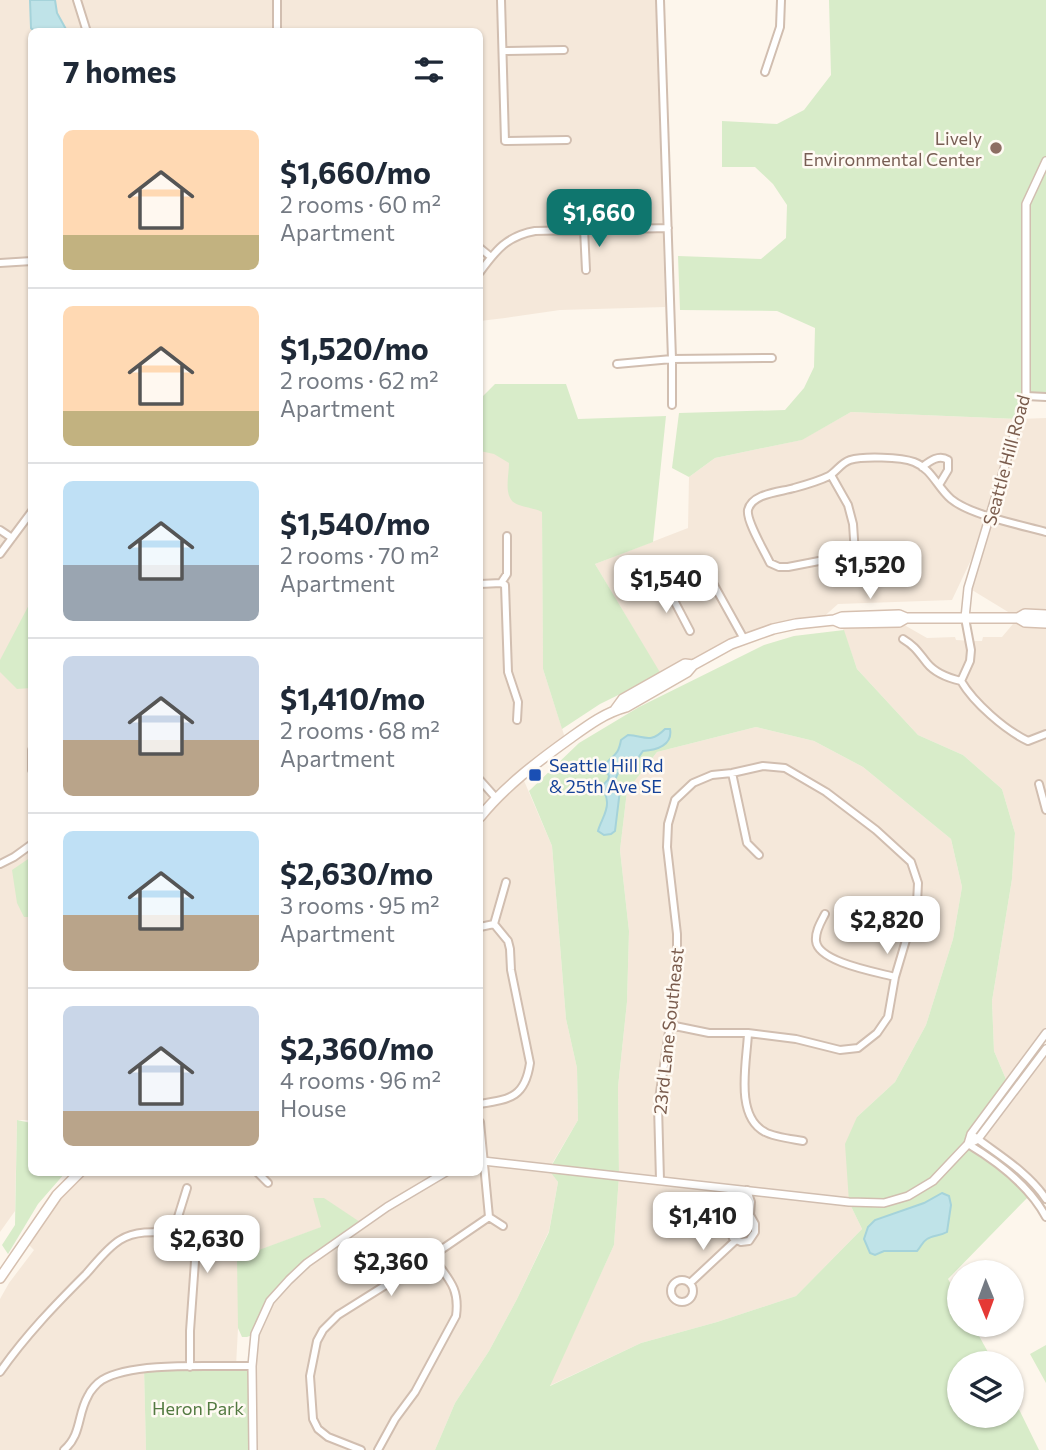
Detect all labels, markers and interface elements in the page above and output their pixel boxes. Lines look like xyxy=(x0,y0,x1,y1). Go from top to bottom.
icon: filters xyxy=(410,51,448,89)
text: 7 homes xyxy=(63,52,176,89)
place label: Lively Environmental Center xyxy=(803,127,982,170)
marker: Lively Environmental Center xyxy=(988,140,1004,156)
text: $1,660/mo xyxy=(280,153,431,190)
icon: home xyxy=(119,158,203,242)
text: 2 rooms · 60 m² xyxy=(280,190,441,218)
pin: $1,660 xyxy=(542,190,656,249)
text: $1,660 xyxy=(563,198,635,226)
text: Apartment xyxy=(280,218,395,246)
text: $1,520/mo xyxy=(280,329,429,366)
icon: home xyxy=(119,334,203,418)
text: 2 rooms · 62 m² xyxy=(280,366,439,394)
street label: Seattle Hill Road xyxy=(978,392,1034,528)
text: Apartment xyxy=(280,394,395,422)
text: $1,540/mo xyxy=(280,504,430,541)
icon: home xyxy=(119,509,203,593)
text: 2 rooms · 70 m² xyxy=(280,541,439,569)
pin: $1,520 xyxy=(813,542,927,601)
text: $1,520 xyxy=(834,550,906,578)
pin: $1,540 xyxy=(609,556,723,615)
text: $1,540 xyxy=(630,564,702,592)
text: Apartment xyxy=(280,569,395,597)
text: $1,410/mo xyxy=(280,679,425,716)
icon: home xyxy=(119,684,203,768)
text: 2 rooms · 68 m² xyxy=(280,716,440,744)
text: Apartment xyxy=(280,744,395,772)
place label: Seattle Hill Rd & 25th Ave SE xyxy=(549,754,663,797)
marker: Seattle Hill Rd & 25th Ave SE xyxy=(527,767,543,783)
text: $2,630/mo xyxy=(280,854,433,891)
icon: home xyxy=(119,859,203,943)
text: 3 rooms · 95 m² xyxy=(280,891,439,919)
pin: $2,820 xyxy=(830,897,944,956)
text: $2,820 xyxy=(850,905,924,933)
text: Apartment xyxy=(280,919,395,947)
street label: 23rd Lane Southeast xyxy=(648,947,688,1115)
text: $2,360/mo xyxy=(280,1029,434,1066)
icon: home xyxy=(119,1034,203,1118)
text: 4 rooms · 96 m² xyxy=(280,1066,441,1094)
text: House xyxy=(280,1094,346,1122)
pin: $1,410 xyxy=(646,1192,760,1252)
text: $1,410 xyxy=(669,1201,737,1229)
pin: $2,630 xyxy=(150,1216,264,1275)
text: $2,630 xyxy=(170,1224,244,1252)
pin: $2,360 xyxy=(334,1238,448,1298)
text: $2,360 xyxy=(354,1247,428,1275)
north arrow xyxy=(947,1260,1024,1337)
map controls xyxy=(947,1260,1024,1428)
button: layers xyxy=(947,1351,1024,1428)
park label: Heron Park xyxy=(152,1397,244,1419)

